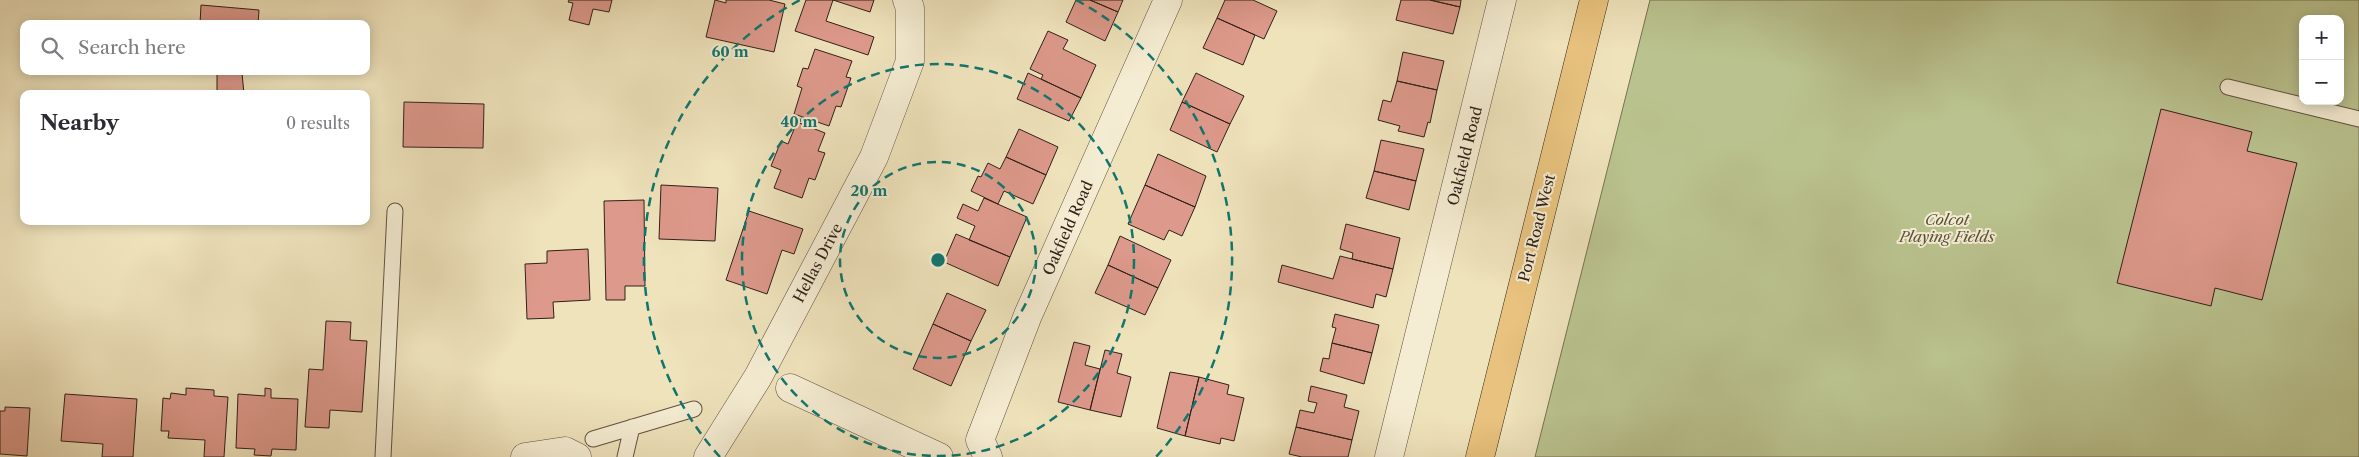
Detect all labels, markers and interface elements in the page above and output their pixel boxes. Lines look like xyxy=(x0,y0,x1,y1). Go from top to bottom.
map controls xyxy=(2299,15,2344,105)
button: + xyxy=(2299,15,2344,60)
search box xyxy=(20,20,370,75)
icon: search xyxy=(38,34,66,62)
text: Search here xyxy=(78,36,186,59)
text: 60 m xyxy=(711,42,749,61)
button: − xyxy=(2299,60,2344,105)
street label: Oakfield Road xyxy=(1443,104,1486,207)
text: Nearby xyxy=(40,110,119,135)
text: 40 m xyxy=(780,112,818,131)
text: 0 results xyxy=(286,113,350,133)
street label: Port Road West xyxy=(1514,171,1559,284)
street label: Oakfield Road xyxy=(1038,178,1097,278)
text: 20 m xyxy=(850,181,888,200)
park label: Colcot Playing Fields xyxy=(1898,210,1995,246)
street label: Hellas Drive xyxy=(789,220,846,306)
centre of rings xyxy=(929,251,947,269)

